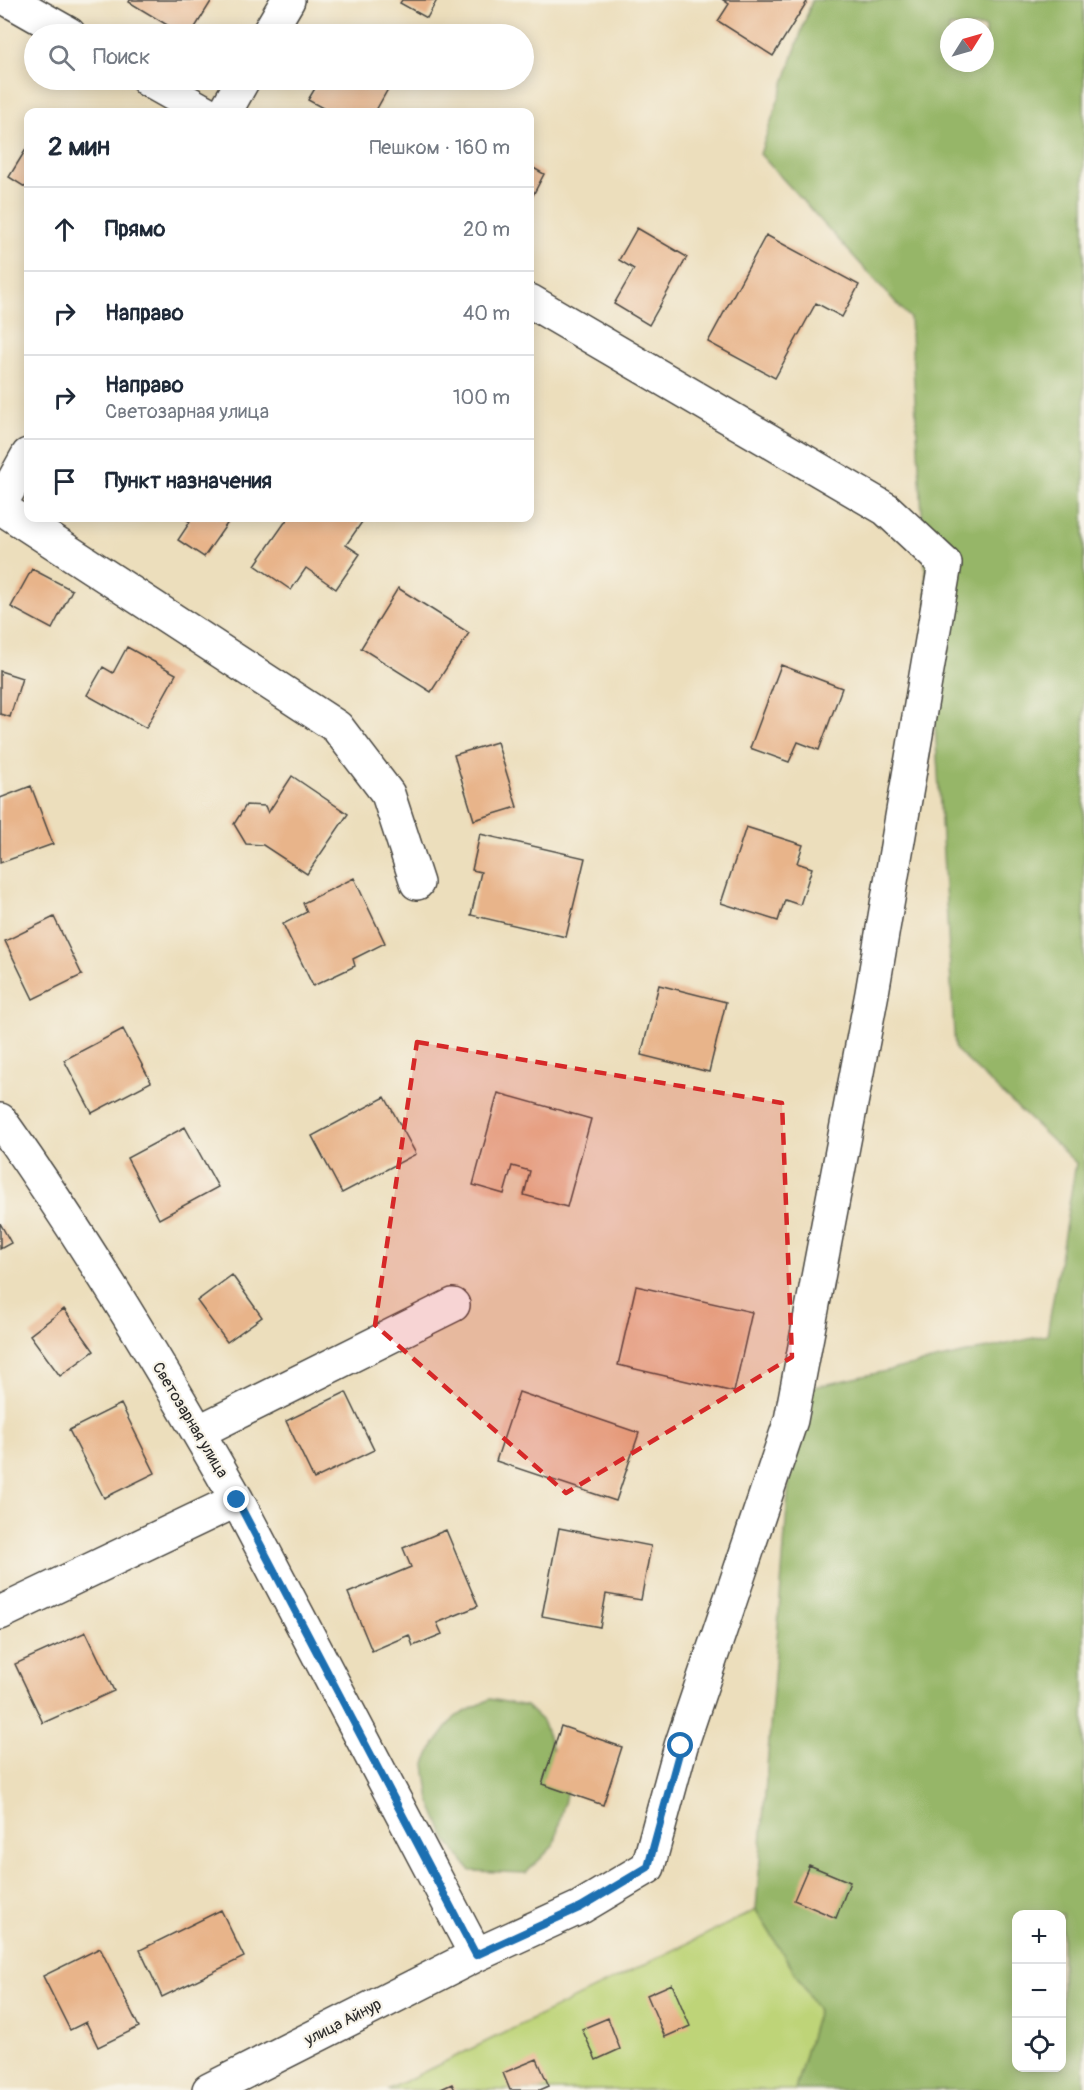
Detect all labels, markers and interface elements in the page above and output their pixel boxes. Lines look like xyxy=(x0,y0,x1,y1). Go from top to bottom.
north arrow xyxy=(940,18,994,72)
search box xyxy=(24,24,534,90)
icon: search xyxy=(45,41,78,74)
text: Поиск xyxy=(93,43,150,71)
text: 2 мин xyxy=(48,131,110,163)
text: Пешком · 160 m xyxy=(369,135,510,160)
icon: ahead xyxy=(48,213,81,246)
text: Прямо xyxy=(105,215,165,243)
text: 20 m xyxy=(463,217,510,242)
icon: right xyxy=(48,297,81,330)
text: Направо xyxy=(105,299,184,327)
text: 40 m xyxy=(463,301,510,326)
text: Направо xyxy=(105,371,184,399)
icon: right xyxy=(48,381,81,414)
text: 100 m xyxy=(453,385,510,410)
text: Светозарная улица xyxy=(105,399,269,424)
icon: arrive xyxy=(48,465,81,498)
text: Пункт назначения xyxy=(105,467,272,495)
street label: Светозарная улица xyxy=(148,1359,232,1481)
route end xyxy=(223,1486,249,1512)
route start xyxy=(667,1732,693,1758)
map controls xyxy=(1012,1910,1066,2072)
button: + xyxy=(1012,1910,1066,1964)
button: − xyxy=(1012,1964,1066,2018)
street label: улица Айнур xyxy=(300,1994,385,2050)
button: locate xyxy=(1012,2018,1066,2072)

